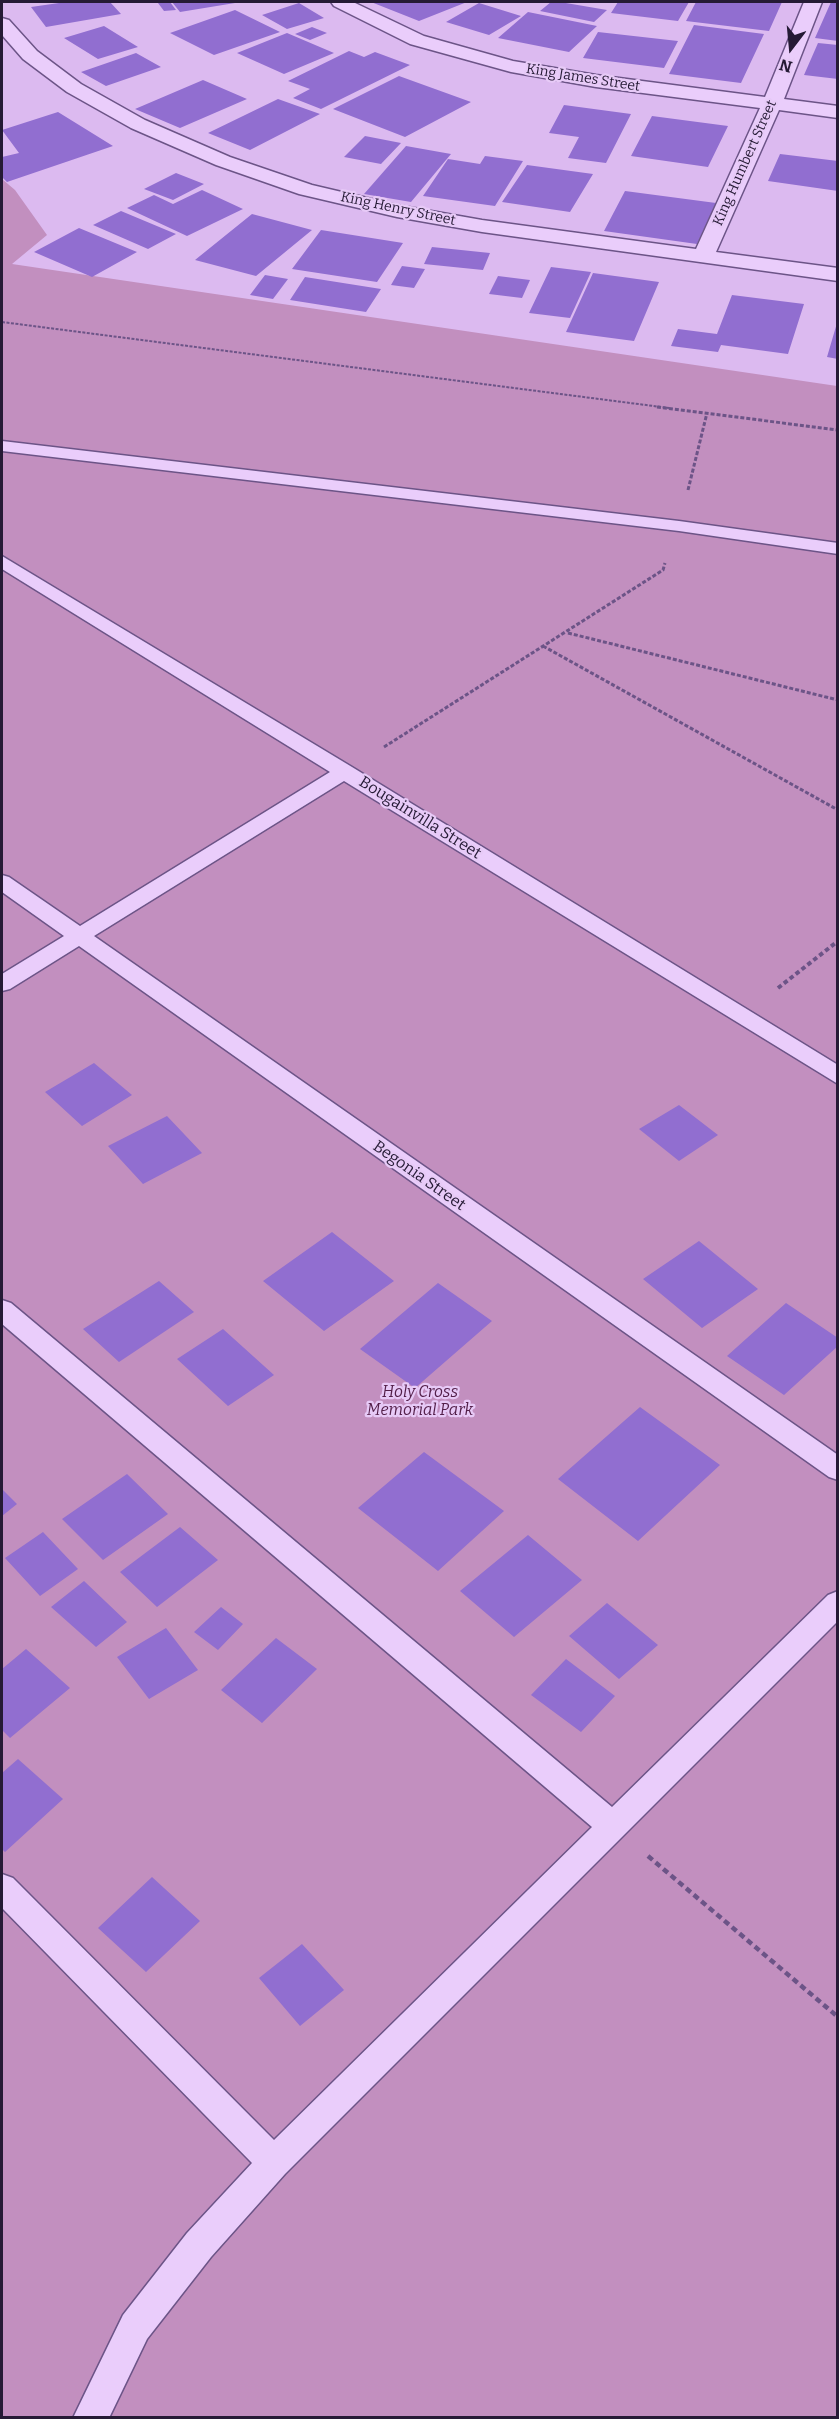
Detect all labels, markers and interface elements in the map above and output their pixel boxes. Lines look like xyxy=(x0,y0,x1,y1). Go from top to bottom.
north arrow xyxy=(761,18,821,78)
text: N xyxy=(777,55,794,77)
street label: King James Street xyxy=(525,61,641,95)
street label: King Humbert Street xyxy=(710,98,780,228)
street label: King Henry Street xyxy=(339,189,457,229)
street label: Bougainvilla Street xyxy=(355,773,485,863)
street label: Begonia Street xyxy=(369,1137,469,1215)
park label: Holy Cross Memorial Park xyxy=(367,1383,473,1421)

